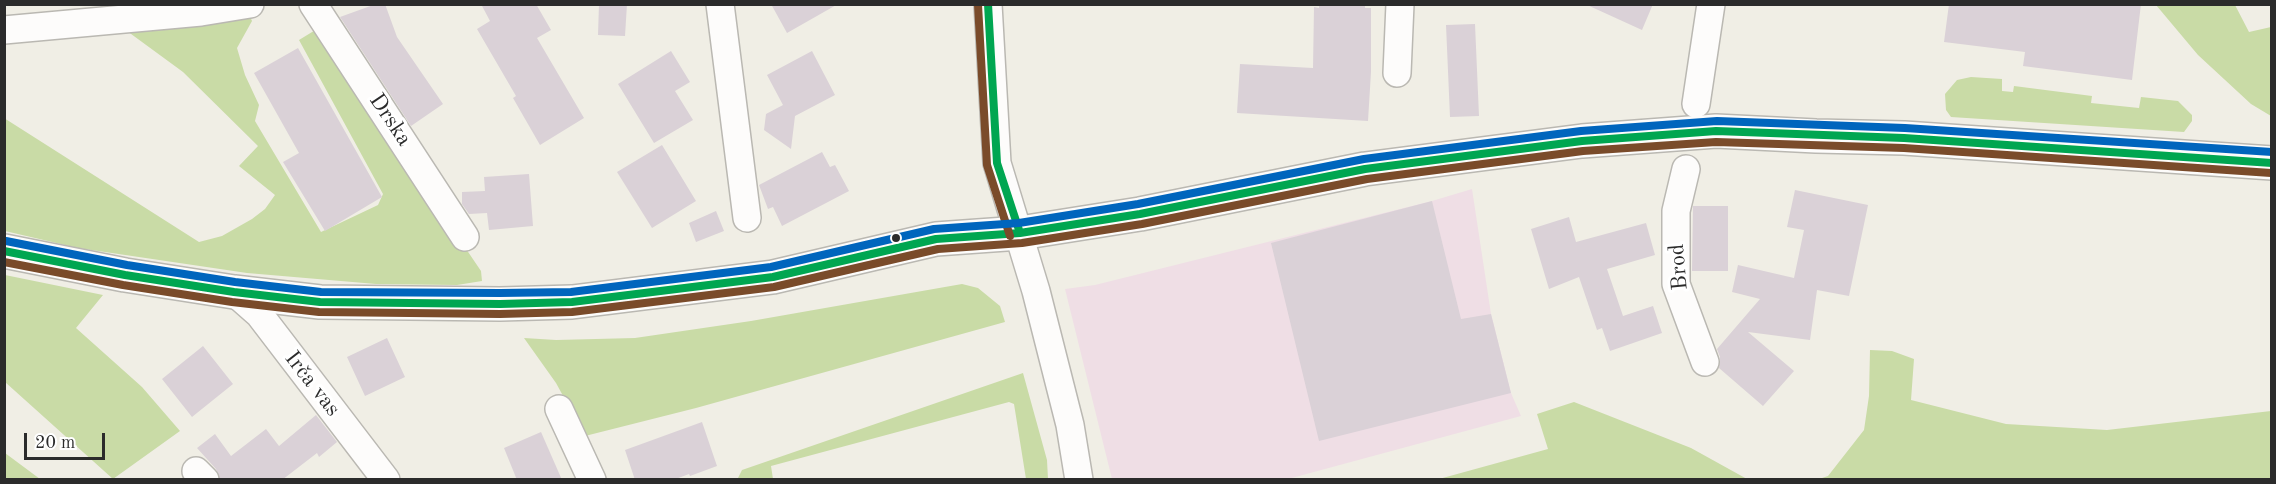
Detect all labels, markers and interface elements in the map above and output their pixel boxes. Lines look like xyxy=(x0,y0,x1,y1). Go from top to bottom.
street label: Drska xyxy=(363,89,417,151)
unlabelled marker xyxy=(890,232,902,244)
street label: Brod xyxy=(1664,243,1694,291)
street label: Irča vas xyxy=(278,346,346,422)
scale bar xyxy=(27,421,108,459)
text: 20 m xyxy=(35,434,75,452)

